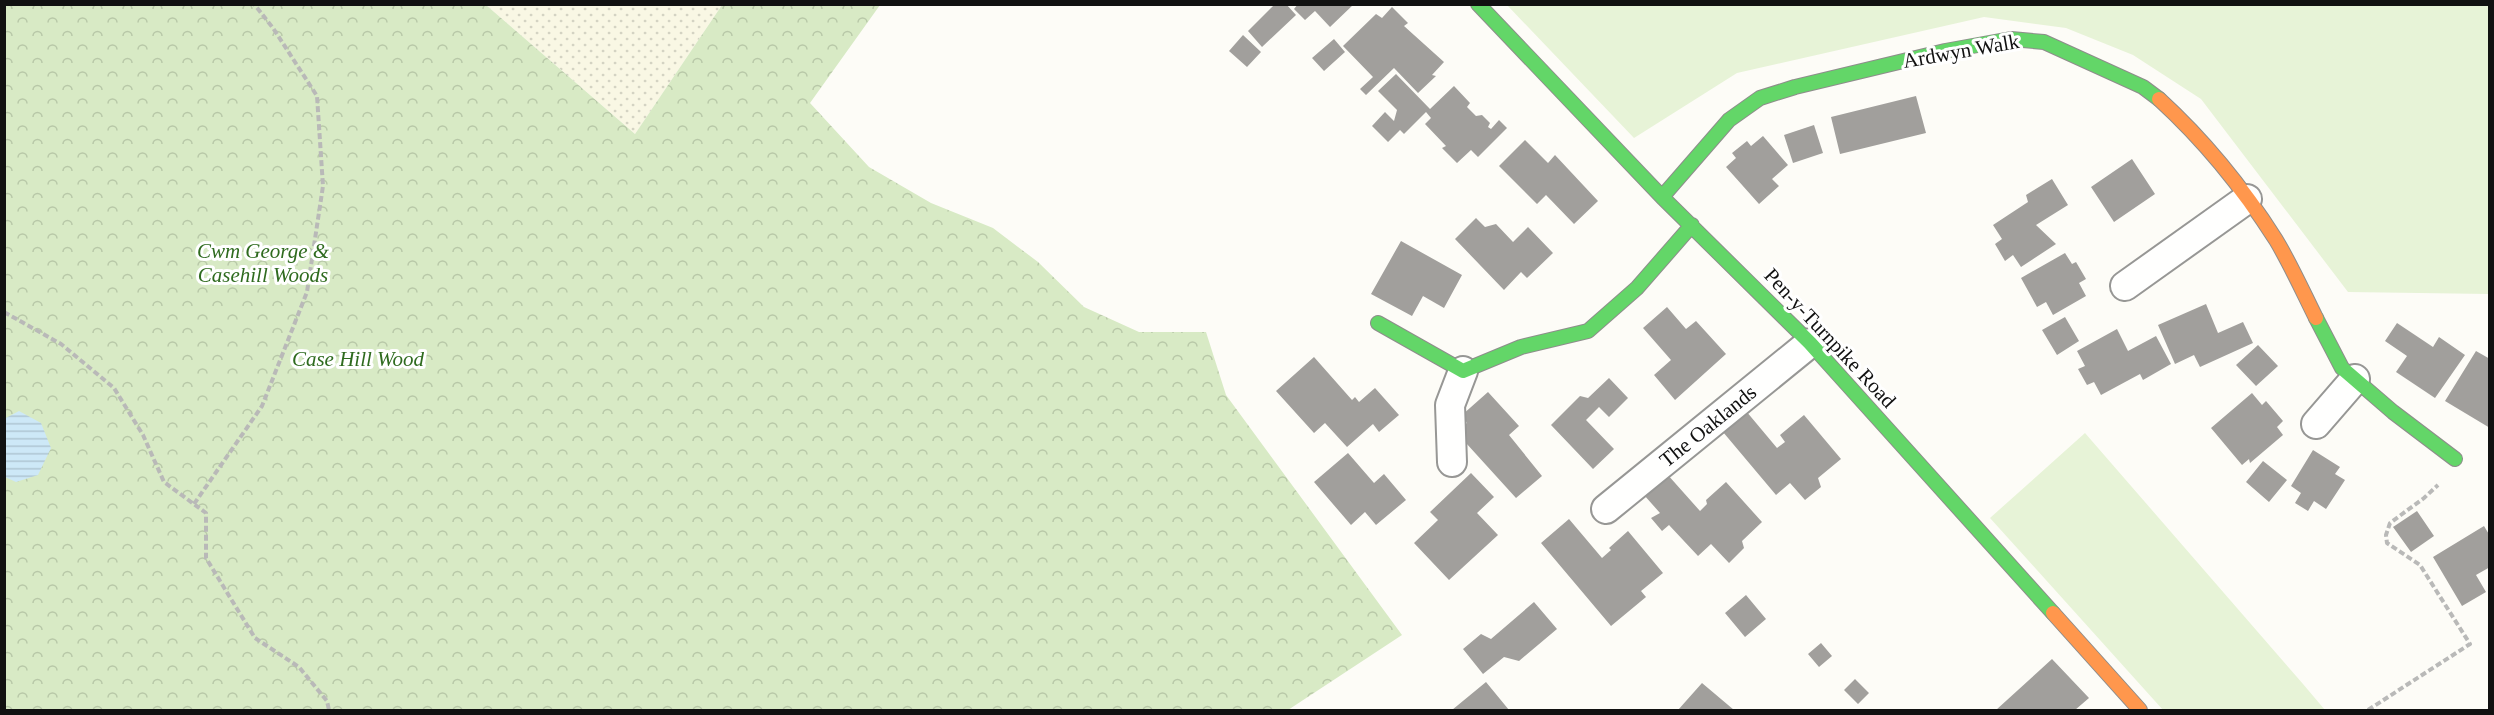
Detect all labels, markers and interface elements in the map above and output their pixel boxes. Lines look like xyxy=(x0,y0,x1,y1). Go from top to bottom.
street label: Ardwyn Walk xyxy=(1901,29,2021,73)
park label: Cwm George & Casehill Woods xyxy=(197,239,330,287)
street label: Pen-y-Turnpike Road xyxy=(1759,263,1901,413)
park label: Case Hill Wood xyxy=(292,347,425,371)
street label: The Oaklands xyxy=(1655,380,1761,472)

